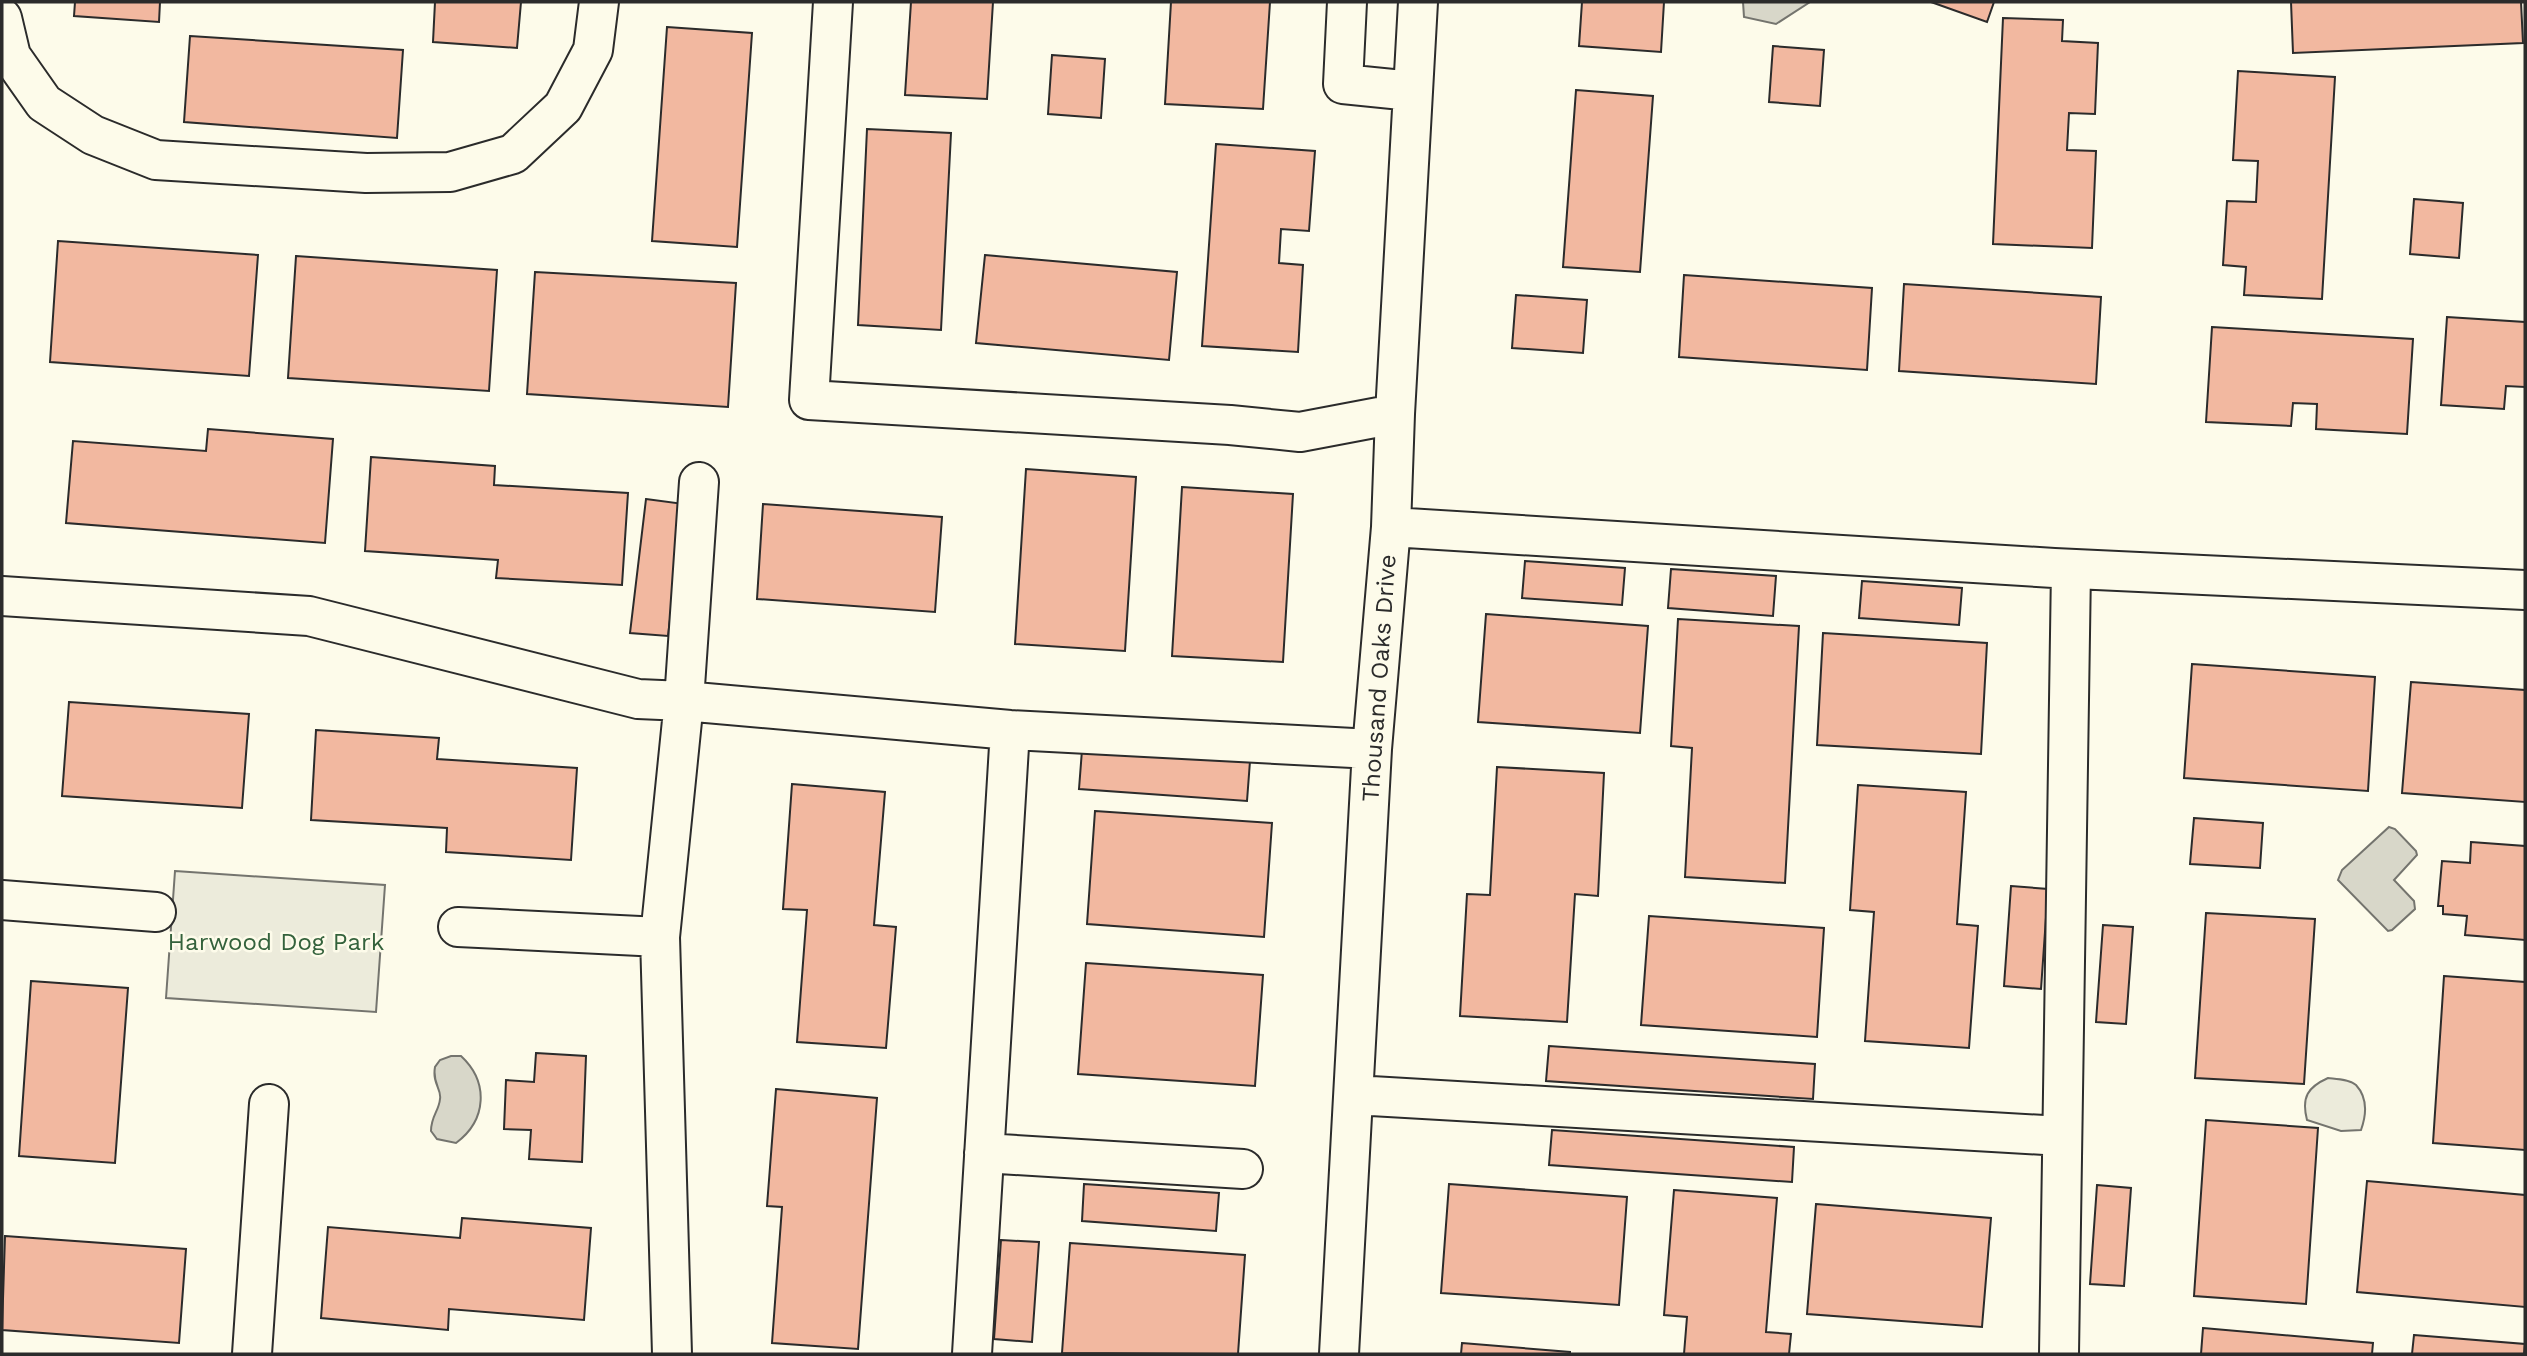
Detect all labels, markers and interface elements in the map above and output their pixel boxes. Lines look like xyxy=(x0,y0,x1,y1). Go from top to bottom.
street label: Thousand Oaks Drive xyxy=(1356,553,1402,803)
park label: Harwood Dog Park xyxy=(168,928,385,956)

